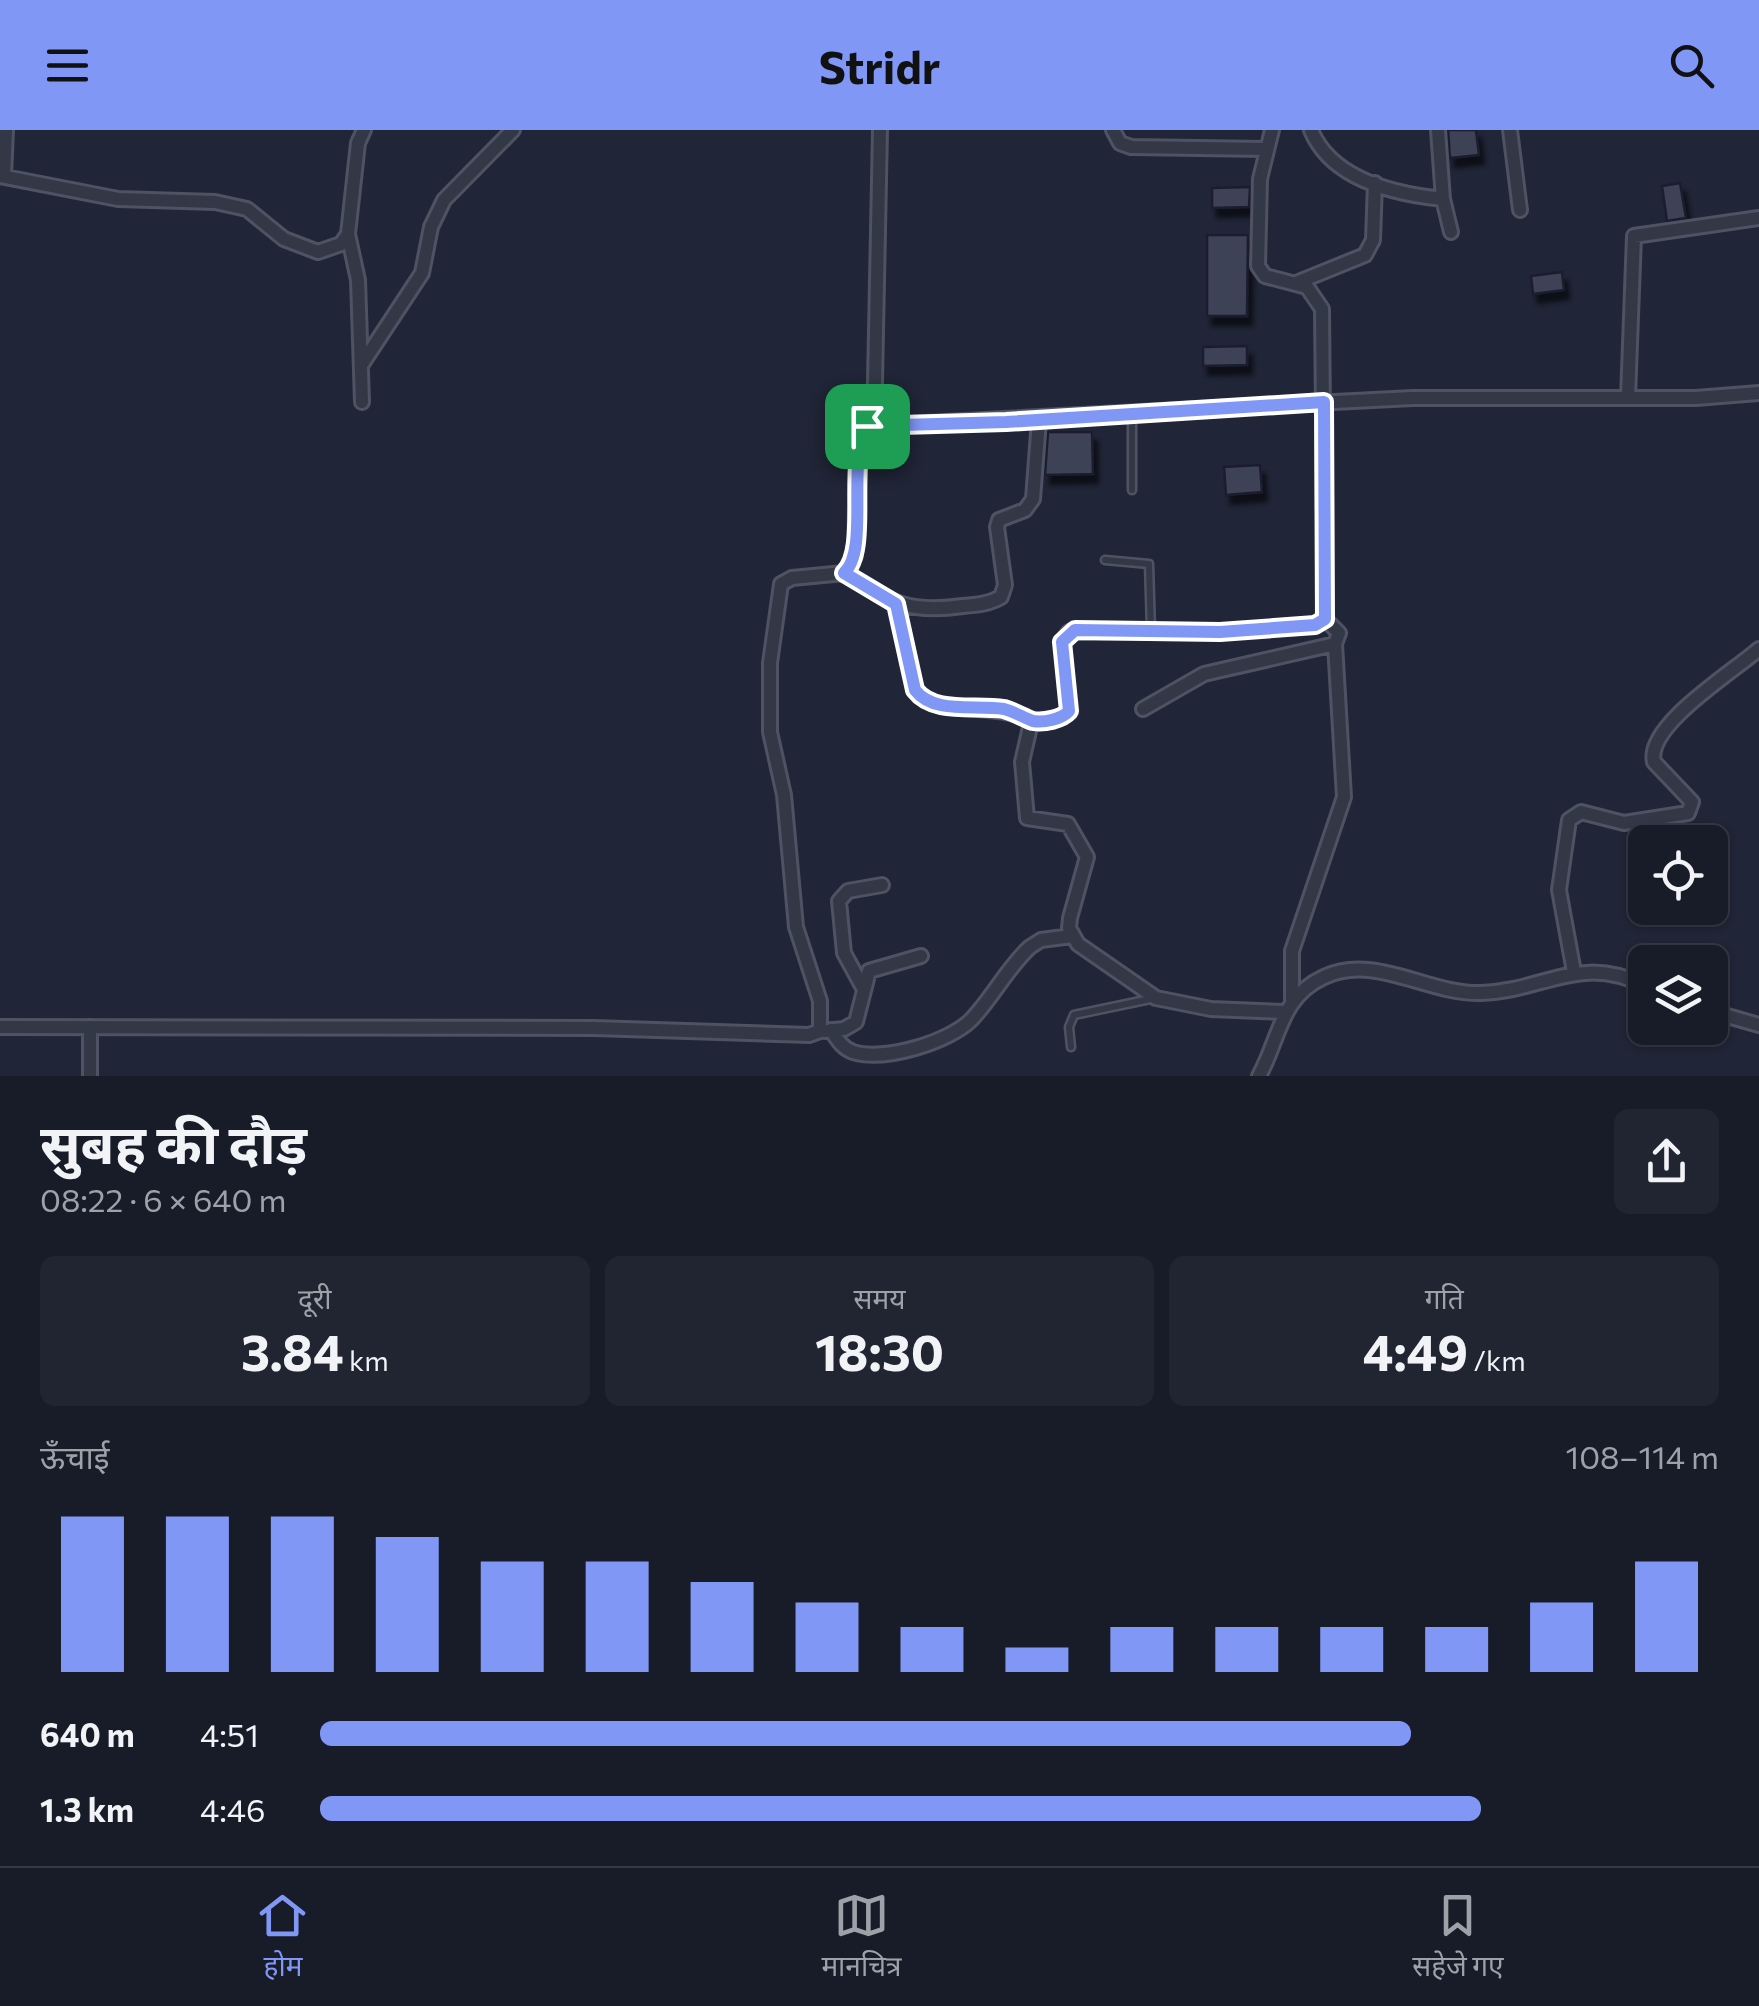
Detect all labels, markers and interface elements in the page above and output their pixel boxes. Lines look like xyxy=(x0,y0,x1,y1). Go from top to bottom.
icon: menu xyxy=(40,38,95,93)
text: Stridr xyxy=(819,38,940,93)
icon: search xyxy=(1664,38,1719,93)
pin xyxy=(825,384,910,469)
icon: arrive xyxy=(840,399,895,454)
map controls xyxy=(1628,825,1728,1045)
button: locate xyxy=(1628,825,1728,925)
button: layers xyxy=(1628,945,1728,1045)
text: सुबह की दौड़ xyxy=(40,1108,307,1175)
button: share xyxy=(1614,1109,1719,1214)
text: 08:22 · 6 × 640 m xyxy=(40,1179,287,1219)
text: दूरी xyxy=(298,1281,332,1315)
text: समय xyxy=(854,1281,905,1315)
text: गति xyxy=(1425,1281,1464,1315)
text: 3.84 xyxy=(241,1320,344,1381)
text: 18:30 xyxy=(815,1320,944,1381)
text: 4:49 xyxy=(1363,1320,1468,1381)
text: km xyxy=(344,1343,389,1377)
text: /km xyxy=(1468,1343,1526,1377)
text: ऊँचाई xyxy=(40,1436,109,1476)
text: 108–114 m xyxy=(1566,1436,1719,1476)
text: 640 m xyxy=(40,1714,135,1754)
text: 4:51 xyxy=(200,1714,259,1754)
text: 1.3 km xyxy=(40,1789,134,1829)
text: 4:46 xyxy=(200,1789,265,1829)
tab: होम xyxy=(255,1888,310,1987)
tab: मानचित्र xyxy=(821,1888,901,1987)
tab: सहेजे गए xyxy=(1412,1888,1504,1987)

